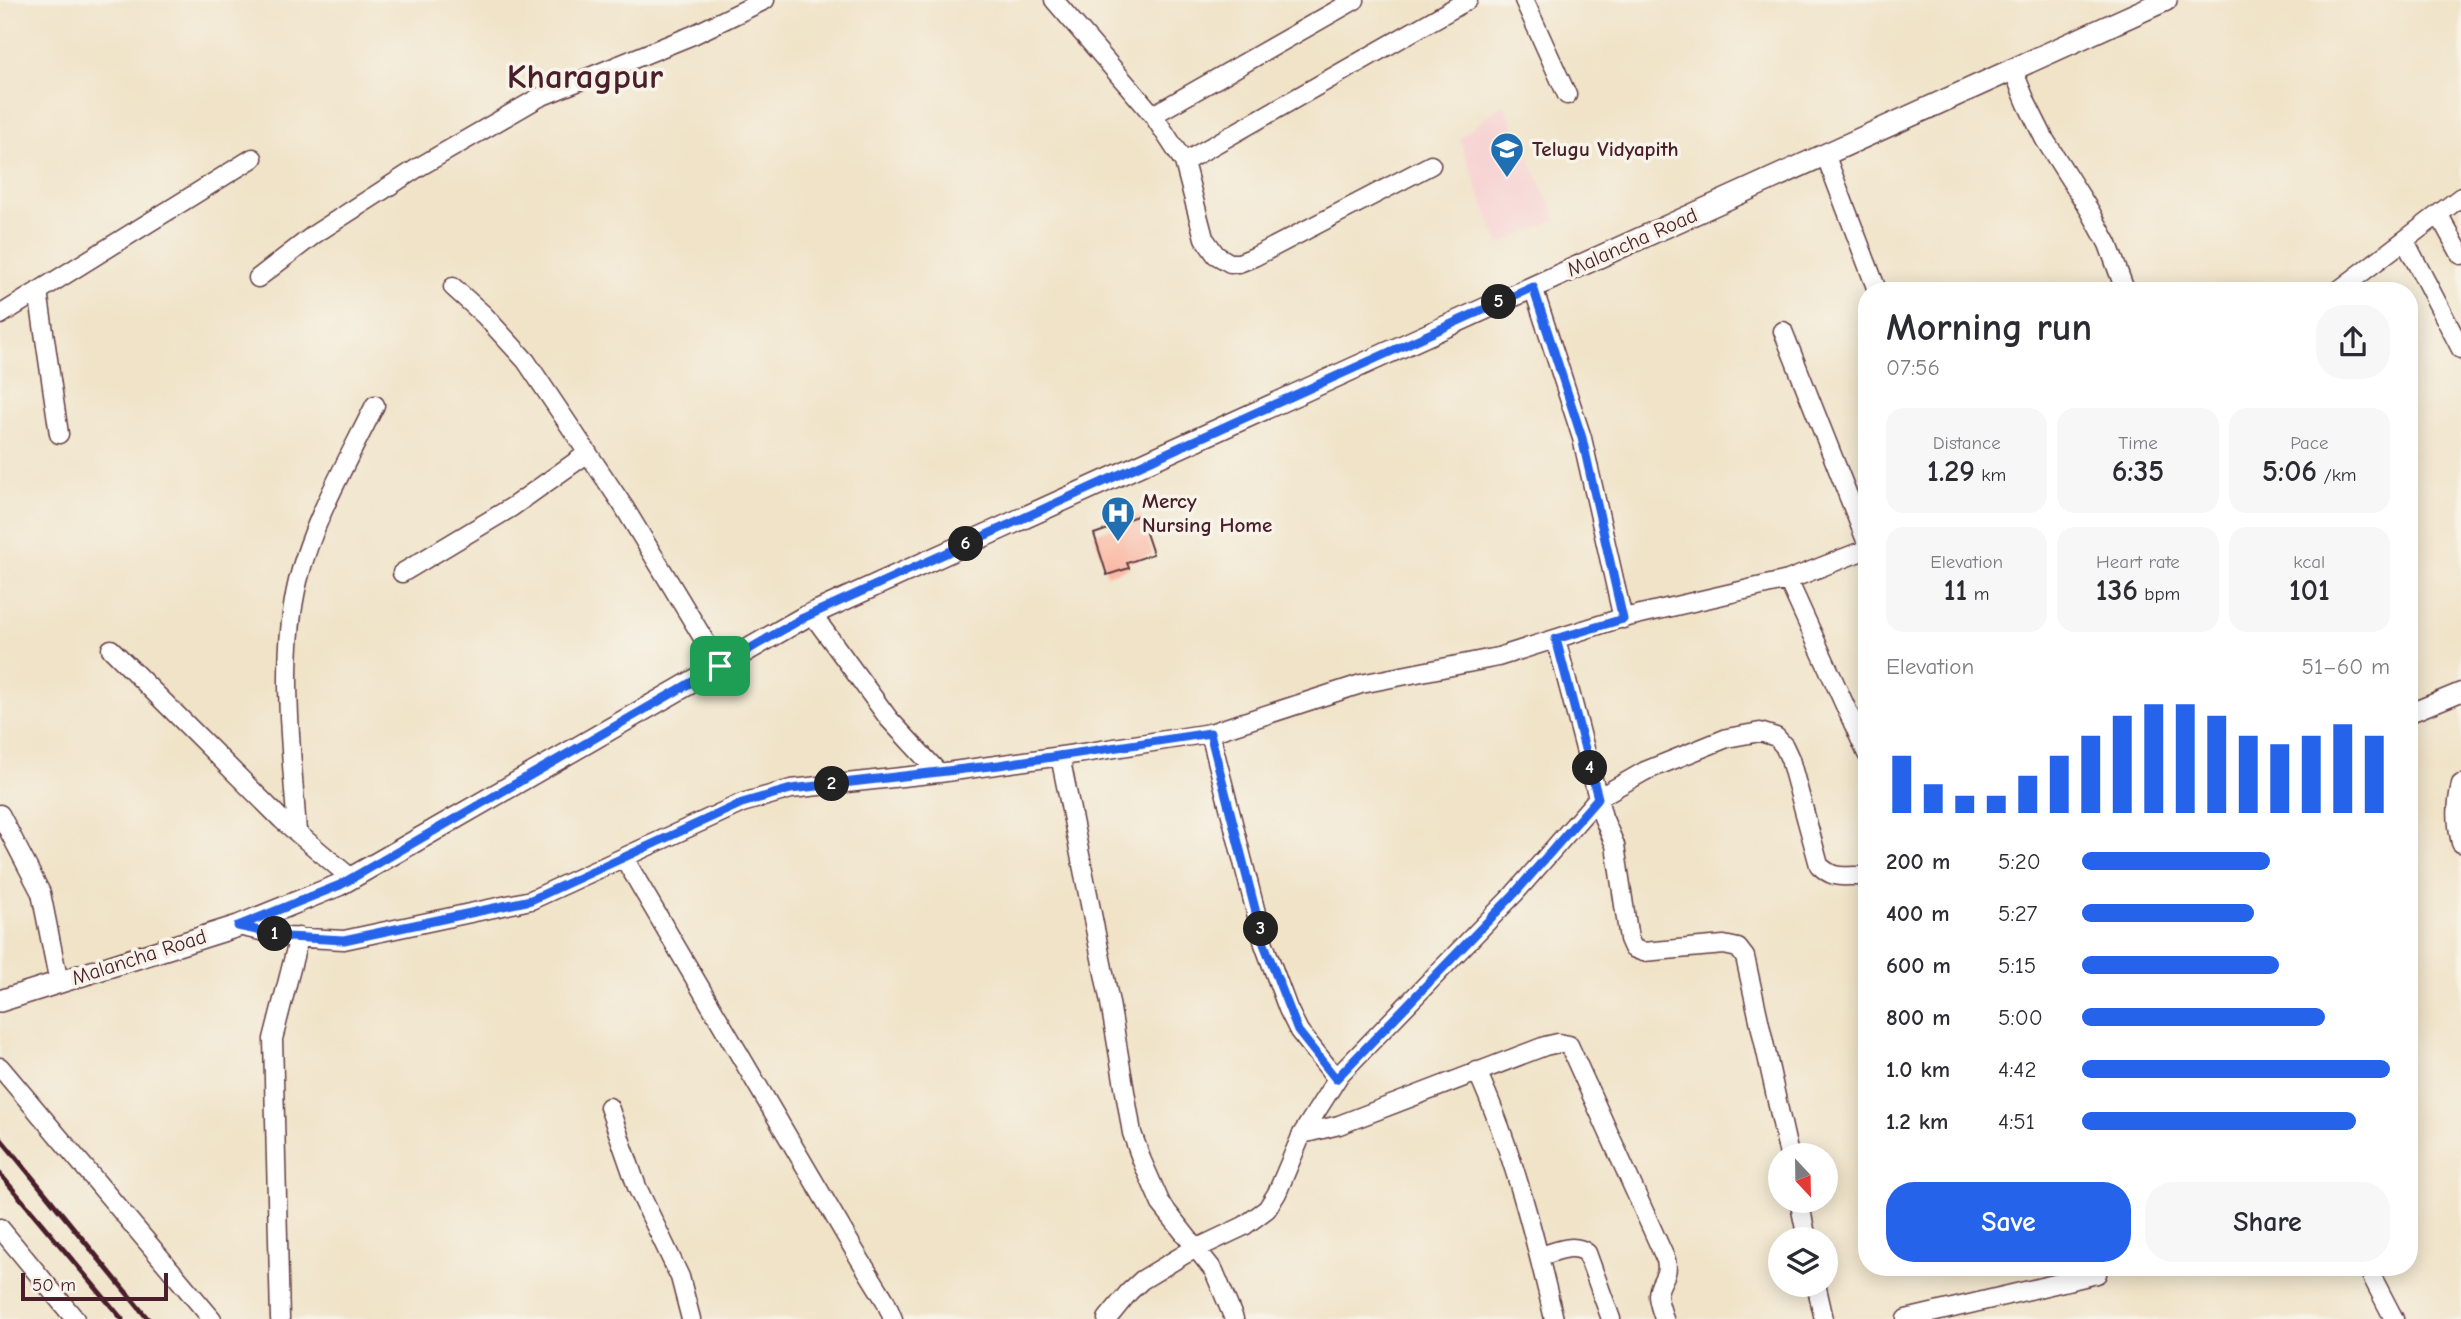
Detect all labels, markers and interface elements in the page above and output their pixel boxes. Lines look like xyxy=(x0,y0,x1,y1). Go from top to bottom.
district label: Kharagpur xyxy=(507,56,663,97)
school or university icon: Telugu Vidyapith xyxy=(1488,130,1526,179)
place label: Telugu Vidyapith xyxy=(1532,137,1679,161)
street label: Malancha Road xyxy=(1563,203,1701,281)
pin: 5 xyxy=(1482,284,1516,320)
text: 5 xyxy=(1493,290,1504,312)
button: share xyxy=(2316,305,2390,379)
text: Morning run xyxy=(1886,306,2092,350)
text: 07:56 xyxy=(1886,354,1940,381)
text: Distance xyxy=(1933,432,2001,454)
text: Time xyxy=(2118,432,2158,454)
text: Pace xyxy=(2290,432,2328,454)
text: 1.29 xyxy=(1927,454,1975,489)
text: 6:35 xyxy=(2112,454,2164,489)
text: 5:06 xyxy=(2262,454,2317,489)
text: km xyxy=(1975,464,2006,486)
text: /km xyxy=(2317,464,2357,486)
place label: Mercy Nursing Home xyxy=(1142,489,1272,537)
hospital icon: Mercy Nursing Home xyxy=(1099,494,1137,543)
pin: 6 xyxy=(948,526,984,562)
text: 6 xyxy=(961,532,970,554)
text: Elevation xyxy=(1930,551,2003,573)
text: Heart rate xyxy=(2096,551,2180,573)
text: kcal xyxy=(2293,551,2325,573)
text: 11 xyxy=(1944,573,1967,608)
text: 136 xyxy=(2096,573,2138,608)
text: 101 xyxy=(2289,573,2330,608)
text: m xyxy=(1967,583,1989,605)
text: bpm xyxy=(2138,583,2180,605)
pin xyxy=(690,636,750,696)
icon: arrive xyxy=(701,647,739,685)
text: Elevation xyxy=(1886,653,1974,680)
text: 51–60 m xyxy=(2301,653,2390,680)
pin: 4 xyxy=(1572,750,1608,786)
text: 4 xyxy=(1585,756,1594,778)
pin: 2 xyxy=(814,766,850,802)
text: 2 xyxy=(827,772,836,794)
text: 200 m xyxy=(1886,848,1950,875)
text: 5:20 xyxy=(1998,848,2041,875)
text: 400 m xyxy=(1886,900,1950,927)
text: 5:27 xyxy=(1998,900,2038,927)
pin: 3 xyxy=(1244,912,1278,946)
pin: 1 xyxy=(258,916,292,951)
text: 3 xyxy=(1256,917,1265,939)
text: 1 xyxy=(271,922,278,944)
street label: Malancha Road xyxy=(69,924,209,990)
text: 600 m xyxy=(1886,952,1951,979)
text: 5:15 xyxy=(1998,952,2036,979)
text: 800 m xyxy=(1886,1004,1951,1031)
text: 5:00 xyxy=(1998,1004,2043,1031)
text: 1.0 km xyxy=(1886,1056,1950,1083)
text: 4:42 xyxy=(1998,1056,2036,1083)
text: 1.2 km xyxy=(1886,1108,1948,1135)
text: 4:51 xyxy=(1998,1108,2035,1135)
north arrow xyxy=(1768,1143,1838,1213)
map controls xyxy=(1768,1143,1838,1297)
button: Save xyxy=(1886,1182,2131,1262)
button: Share xyxy=(2145,1182,2390,1262)
button: layers xyxy=(1768,1227,1838,1297)
scale bar xyxy=(21,1270,168,1302)
text: 50 m xyxy=(32,1274,76,1296)

